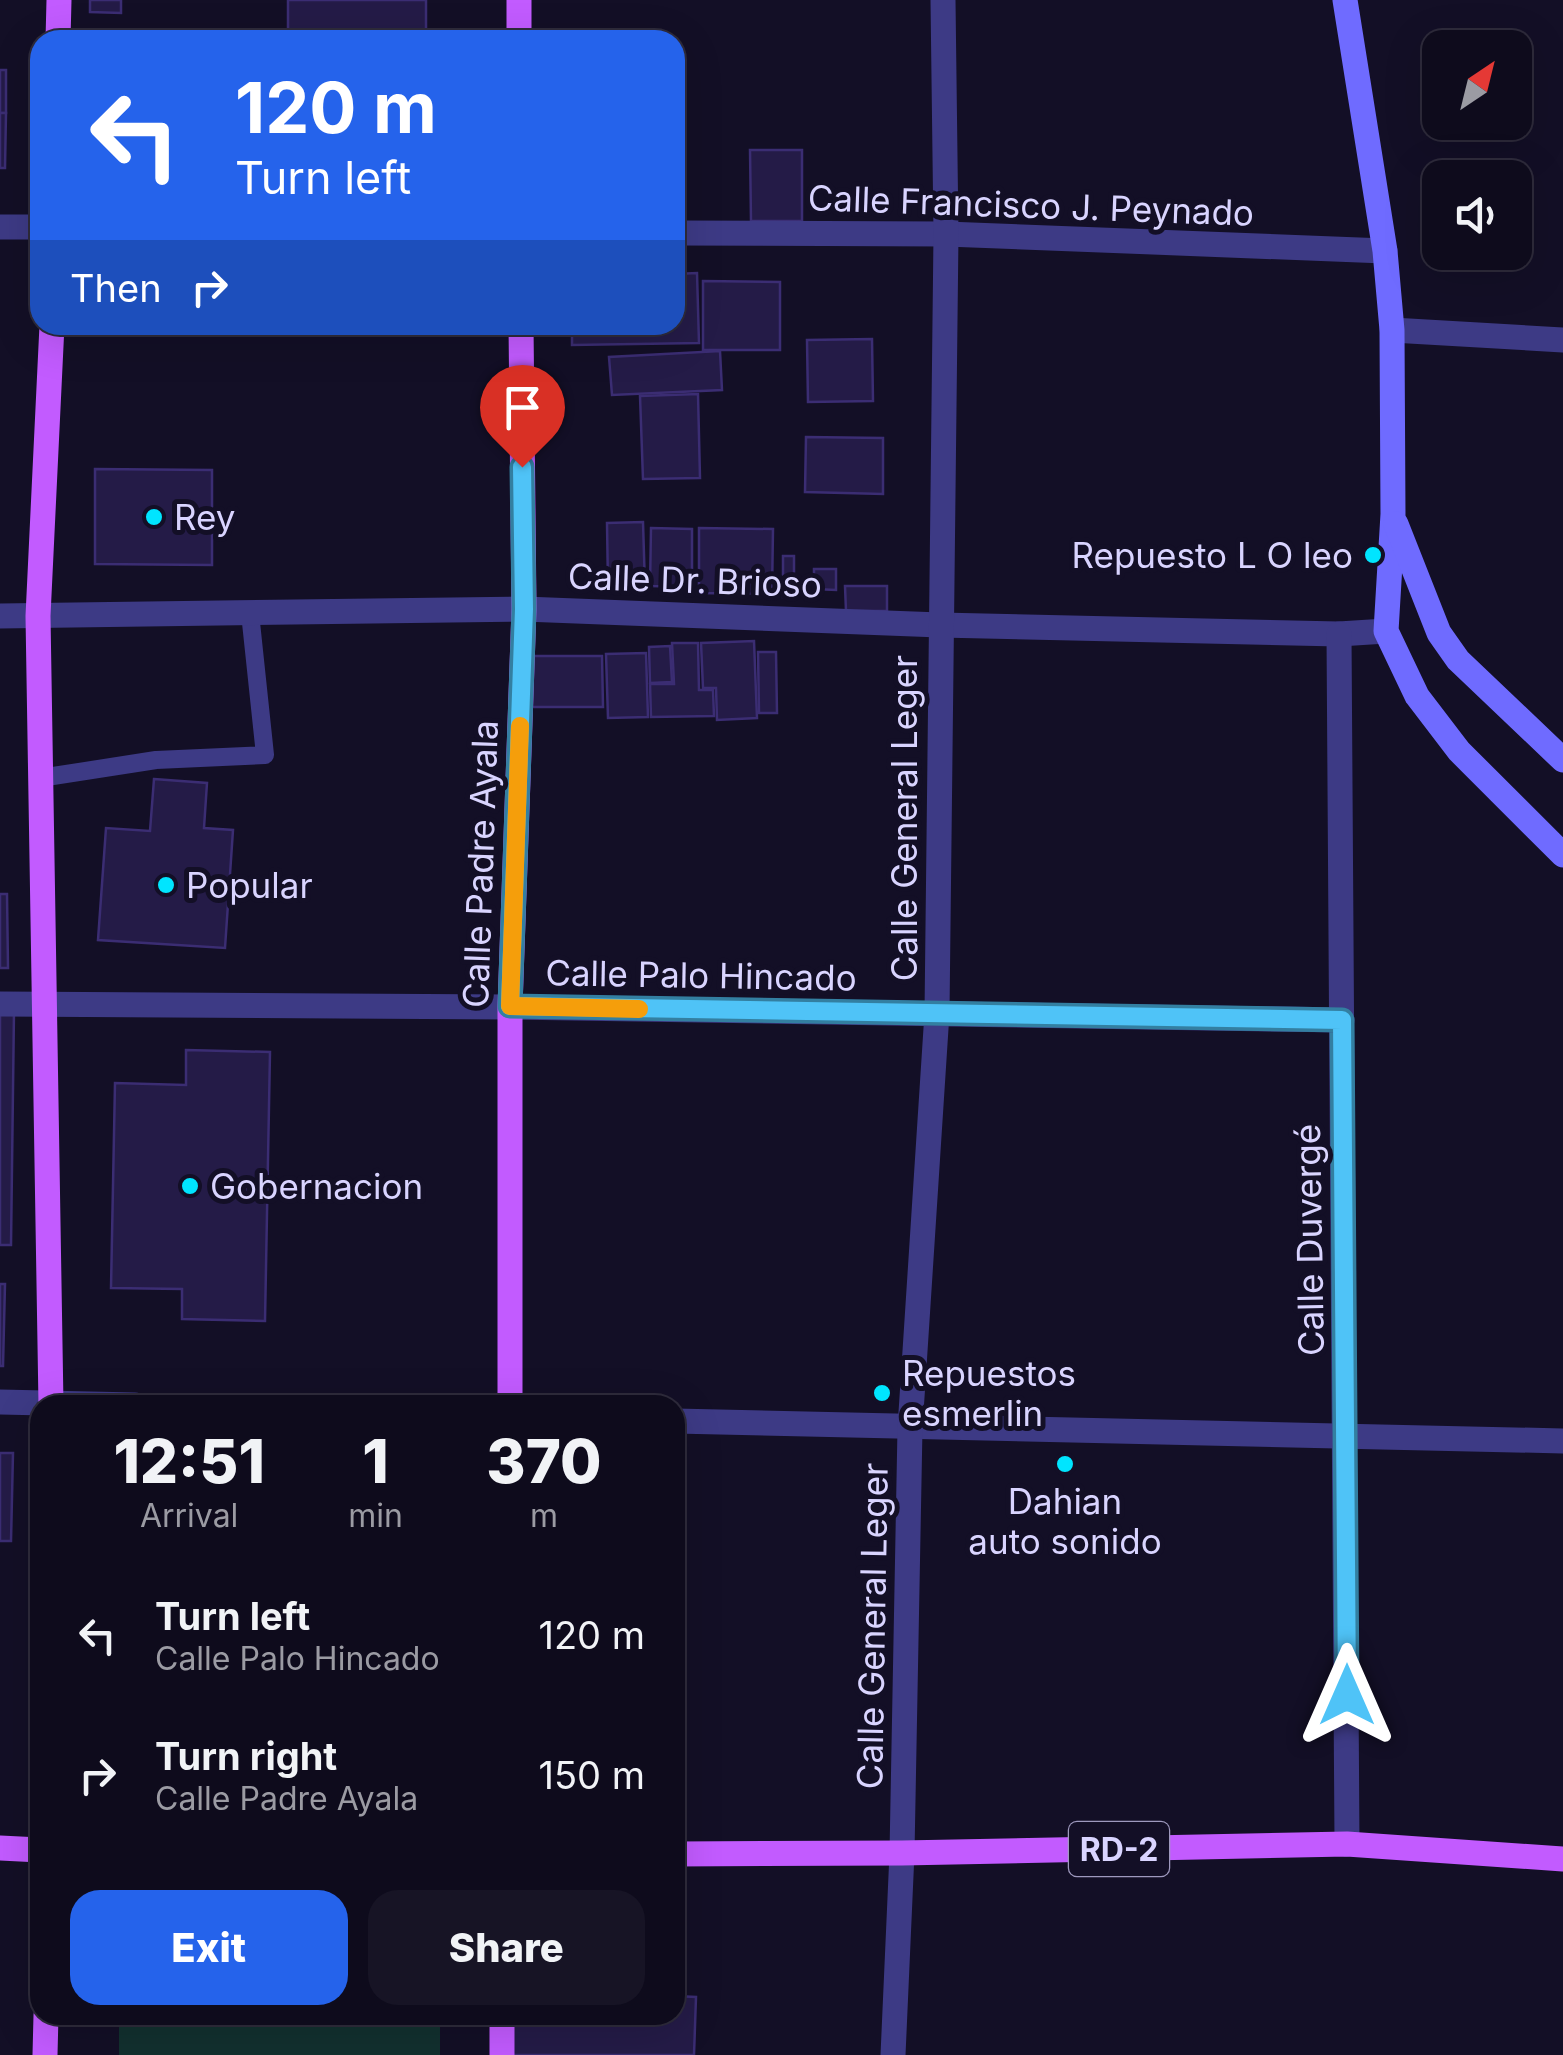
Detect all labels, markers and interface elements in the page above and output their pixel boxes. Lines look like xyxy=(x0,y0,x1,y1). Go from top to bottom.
north arrow xyxy=(1422,30,1532,140)
map controls xyxy=(1422,30,1532,270)
text: 120 m xyxy=(235,65,437,150)
icon: left xyxy=(70,70,200,200)
text: Turn left xyxy=(235,150,411,205)
button: sound xyxy=(1422,160,1532,270)
street label: Calle Francisco J. Peynado xyxy=(807,176,1255,234)
icon: right xyxy=(182,260,237,315)
text: Then xyxy=(70,265,162,311)
pin xyxy=(480,365,565,468)
icon: arrive xyxy=(495,380,550,435)
place label: Rey xyxy=(174,496,235,538)
marker: Rey xyxy=(143,506,165,528)
place label: Repuesto L O leo xyxy=(1072,534,1353,576)
marker: Repuesto L O leo xyxy=(1362,544,1384,566)
street label: Calle Dr. Brioso xyxy=(567,555,823,605)
street label: Calle General Leger xyxy=(883,655,925,981)
street label: Calle Padre Ayala xyxy=(454,719,506,1009)
place label: Popular xyxy=(186,864,313,906)
marker: Popular xyxy=(155,874,177,896)
street label: Calle Palo Hincado xyxy=(545,951,857,999)
street label: Calle Duvergé xyxy=(1286,1124,1332,1356)
place label: Gobernacion xyxy=(210,1165,423,1207)
marker: Gobernacion xyxy=(179,1175,201,1197)
place label: Repuestos esmerlin xyxy=(902,1352,1076,1434)
marker: Repuestos esmerlin xyxy=(871,1382,893,1404)
text: 12:51 xyxy=(113,1425,265,1497)
text: 1 xyxy=(362,1425,389,1497)
text: 370 xyxy=(486,1425,602,1497)
marker: Dahian auto sonido xyxy=(1054,1453,1076,1475)
street label: Calle General Leger xyxy=(848,1462,896,1790)
place label: Dahian auto sonido xyxy=(968,1480,1162,1562)
text: Arrival xyxy=(140,1496,238,1535)
text: min xyxy=(348,1496,403,1535)
text: m xyxy=(530,1496,558,1535)
text: Turn left xyxy=(155,1593,310,1639)
icon: left xyxy=(70,1608,125,1663)
text: 120 m xyxy=(538,1612,645,1658)
text: Calle Palo Hincado xyxy=(155,1639,440,1678)
position arrow xyxy=(1295,1643,1399,1747)
text: Turn right xyxy=(155,1733,337,1779)
icon: right xyxy=(70,1748,125,1803)
text: 150 m xyxy=(538,1752,645,1798)
text: Calle Padre Ayala xyxy=(155,1779,418,1818)
road number: RD-2 xyxy=(1069,1822,1169,1876)
button: Exit xyxy=(70,1890,348,2005)
button: Share xyxy=(368,1890,645,2005)

